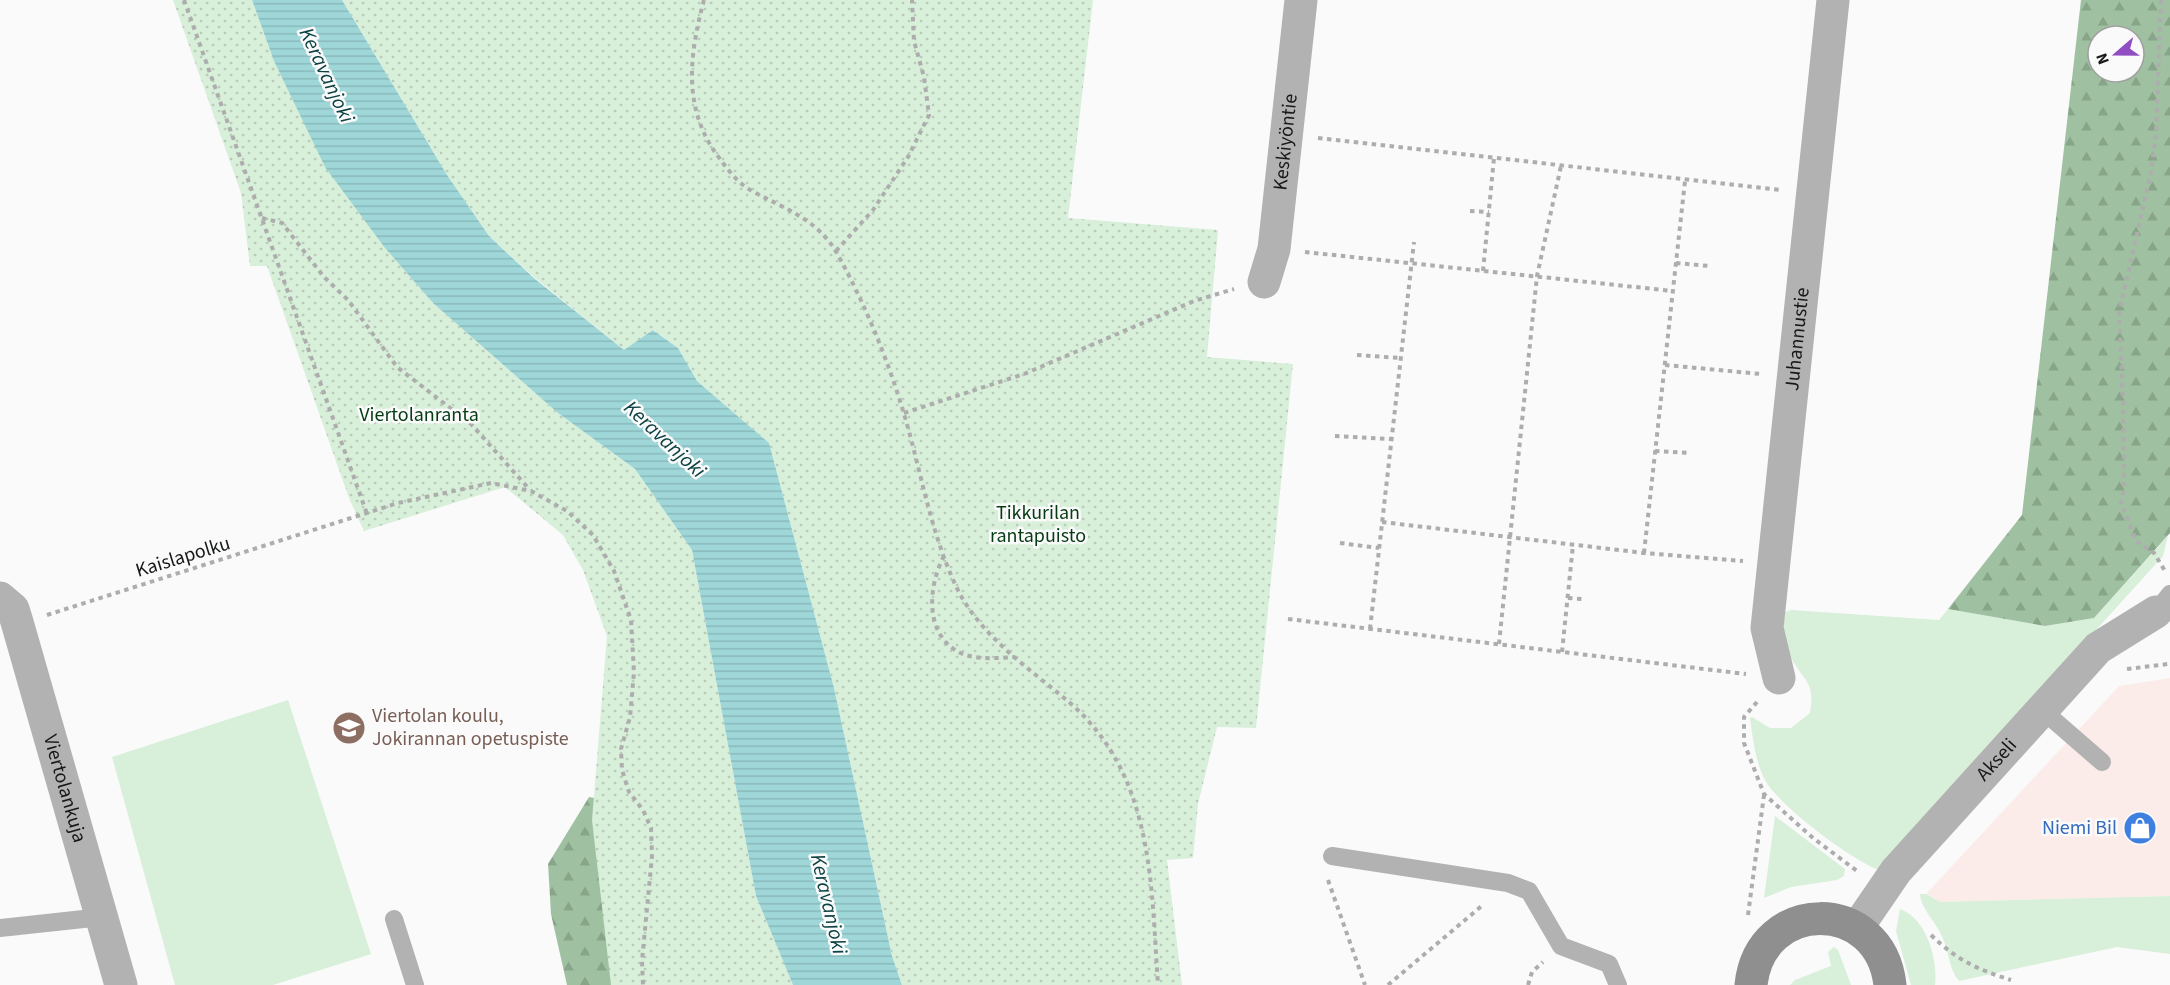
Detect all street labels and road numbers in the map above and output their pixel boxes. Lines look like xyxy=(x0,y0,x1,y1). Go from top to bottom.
street label: Keskiyöntie xyxy=(1266,92,1305,192)
street label: Juhannustie xyxy=(1778,286,1817,392)
street label: Kaislapolku xyxy=(132,529,234,585)
street label: Viertolankuja xyxy=(36,731,94,846)
street label: Akseli xyxy=(1970,732,2024,787)

